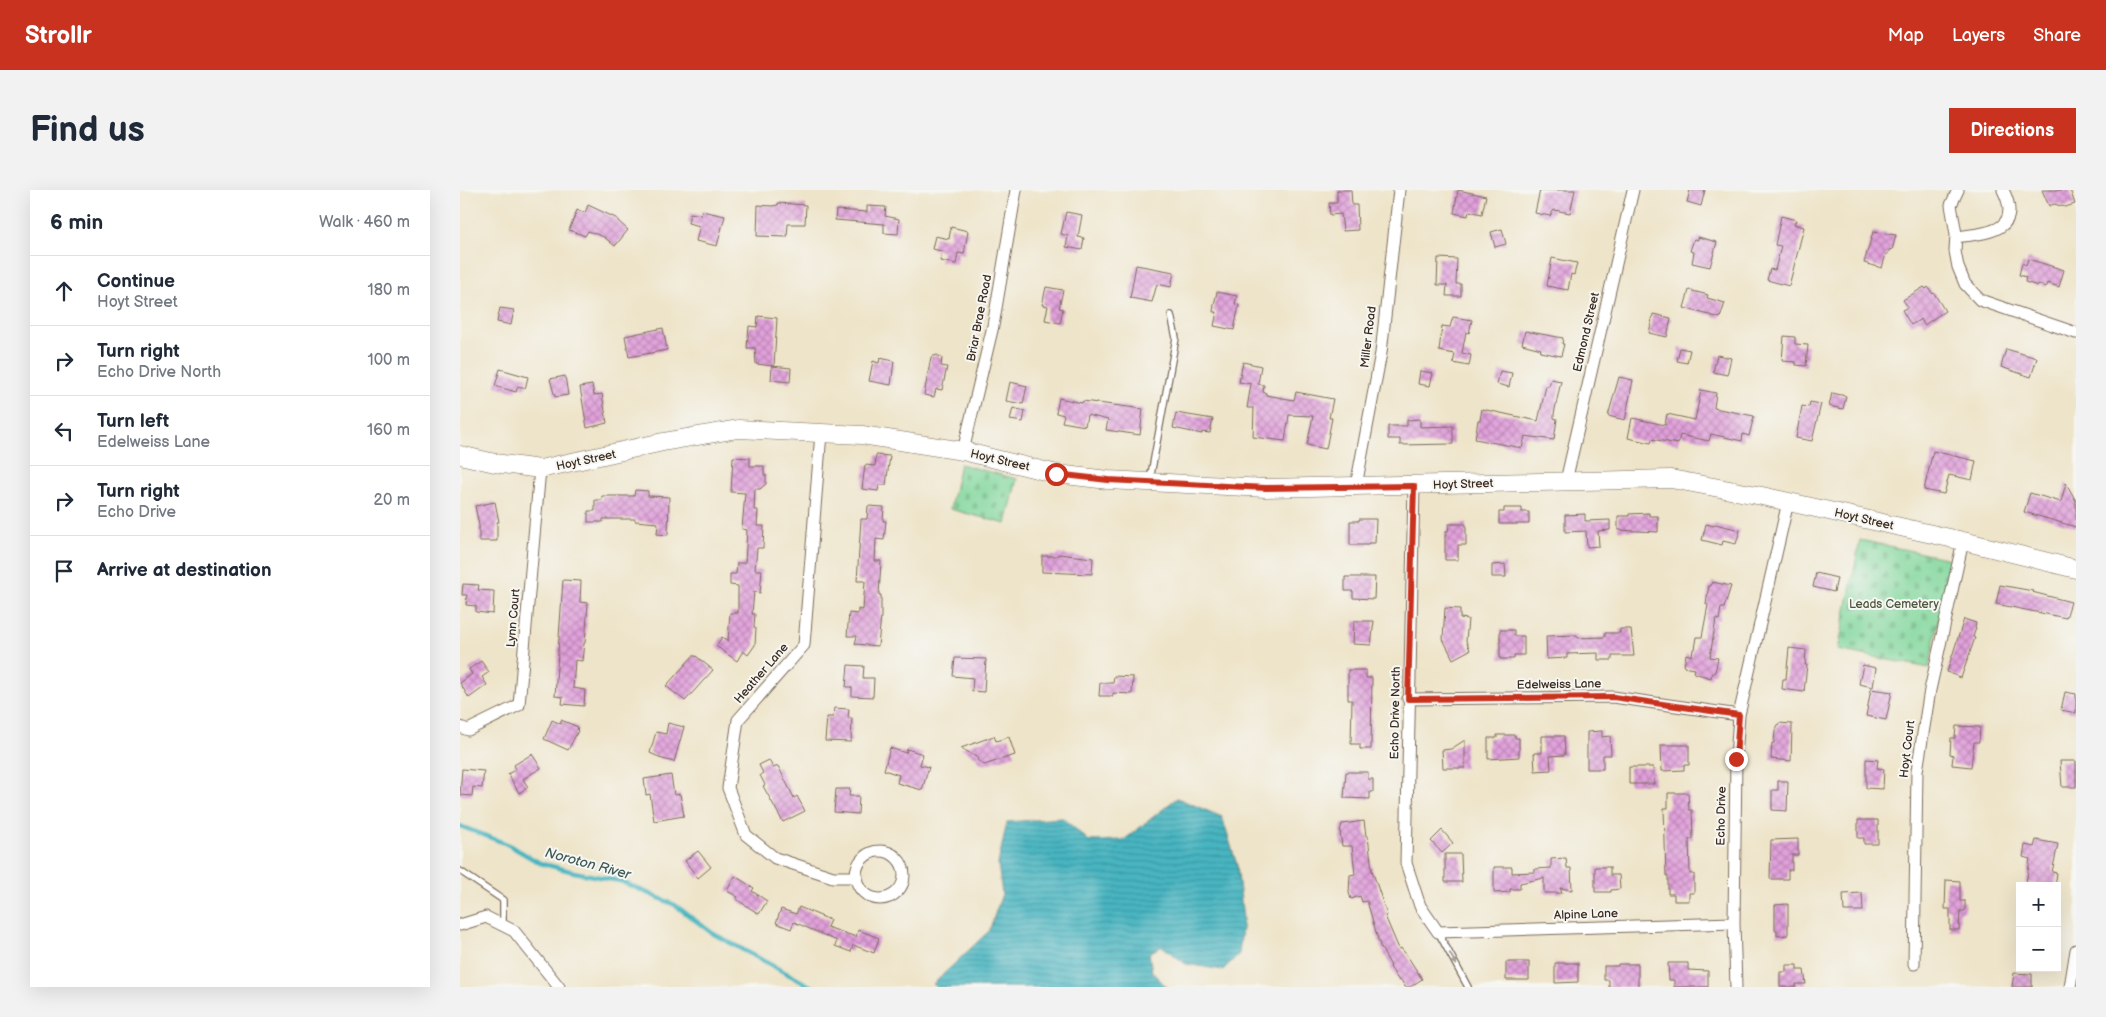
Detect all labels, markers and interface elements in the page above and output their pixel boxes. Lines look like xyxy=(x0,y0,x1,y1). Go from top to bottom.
text: Strollr xyxy=(25,21,92,50)
text: Map xyxy=(1888,25,1924,46)
text: Layers xyxy=(1952,25,2005,46)
text: Share xyxy=(2033,25,2081,46)
button: Directions xyxy=(1949,108,2076,153)
text: Find us xyxy=(30,109,145,152)
text: 6 min xyxy=(50,210,103,235)
text: Walk · 460 m xyxy=(319,213,410,232)
text: Continue xyxy=(97,270,175,293)
street label: Briar Brae Road xyxy=(964,273,995,363)
icon: ahead xyxy=(50,277,78,305)
text: 180 m xyxy=(368,281,410,300)
street label: Edmond Street xyxy=(1570,291,1603,373)
text: Hoyt Street xyxy=(97,293,178,312)
street label: Miller Road xyxy=(1357,305,1380,369)
text: Turn right xyxy=(97,340,180,363)
icon: right xyxy=(50,347,78,375)
text: 100 m xyxy=(367,351,410,370)
text: Echo Drive North xyxy=(97,363,221,382)
text: Turn left xyxy=(97,410,169,433)
icon: left xyxy=(50,417,78,445)
text: 160 m xyxy=(367,421,410,440)
text: Edelweiss Lane xyxy=(97,433,210,452)
street label: Hoyt Street xyxy=(969,446,1031,475)
street label: Hoyt Street xyxy=(555,447,618,474)
route start xyxy=(1045,463,1068,486)
street label: Hoyt Street xyxy=(1433,476,1494,493)
text: Turn right xyxy=(97,480,180,503)
icon: right xyxy=(50,487,78,515)
text: 20 m xyxy=(374,491,410,510)
text: Echo Drive xyxy=(97,503,176,522)
street label: Hoyt Street xyxy=(1833,505,1895,534)
icon: arrive xyxy=(50,557,78,585)
text: Arrive at destination xyxy=(97,559,272,582)
street label: Lynn Court xyxy=(503,588,524,648)
park label: Leads Cemetery xyxy=(1849,597,1940,612)
street label: Heather Lane xyxy=(731,640,792,707)
street label: Echo Drive North xyxy=(1387,666,1404,760)
street label: Edelweiss Lane xyxy=(1516,676,1602,693)
street label: Hoyt Court xyxy=(1897,719,1919,779)
route end xyxy=(1725,748,1748,771)
street label: Echo Drive xyxy=(1713,786,1730,846)
water label: Noroton River xyxy=(543,844,633,883)
map controls xyxy=(2016,882,2061,972)
button: + xyxy=(2016,882,2061,927)
street label: Alpine Lane xyxy=(1554,906,1618,923)
button: − xyxy=(2016,927,2061,972)
one-way arrow xyxy=(1449,952,1457,967)

